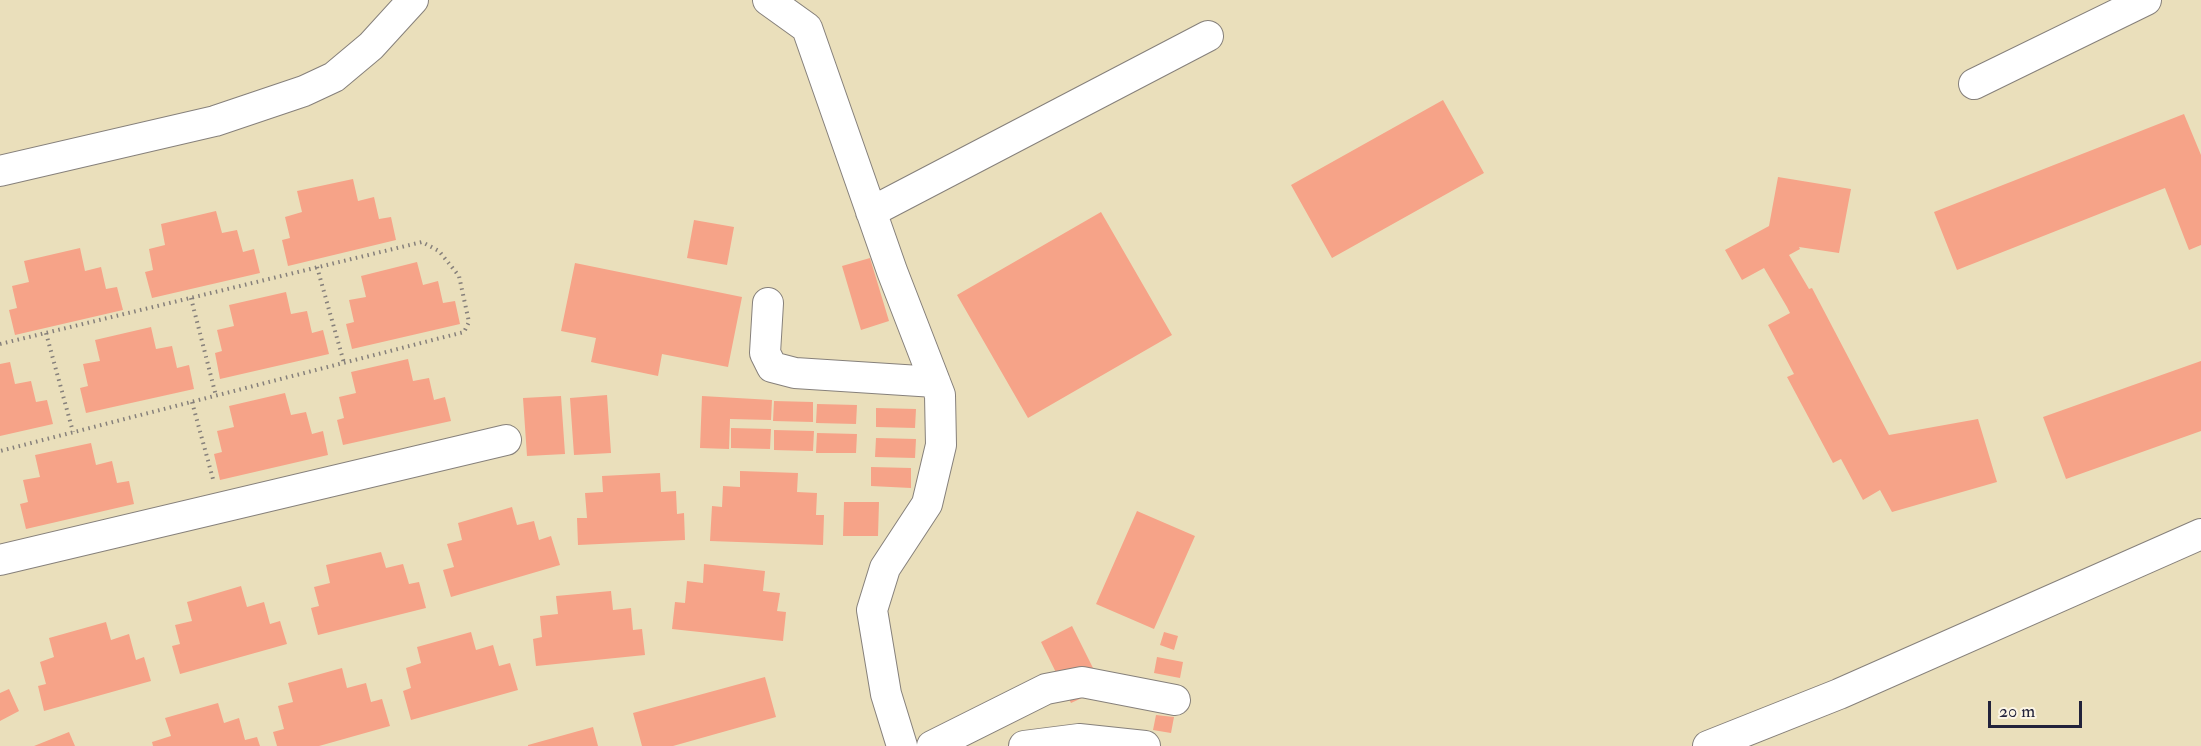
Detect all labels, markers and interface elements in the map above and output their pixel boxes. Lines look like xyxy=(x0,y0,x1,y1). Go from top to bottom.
scale bar xyxy=(1991,689,2086,727)
text: 20 m xyxy=(1999,700,2035,723)

